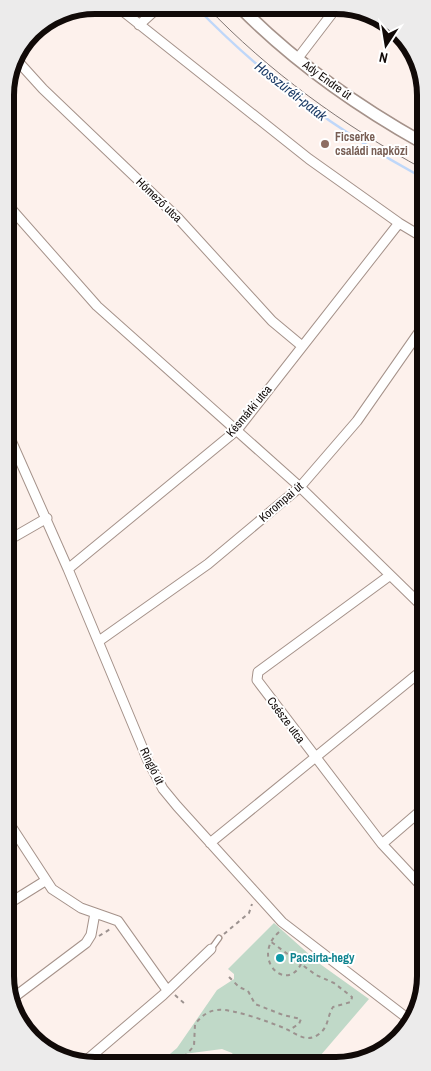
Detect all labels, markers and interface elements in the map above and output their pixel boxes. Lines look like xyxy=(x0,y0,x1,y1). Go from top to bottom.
north arrow xyxy=(361,20,411,70)
text: N xyxy=(377,48,389,67)
street label: Ady Endre út xyxy=(298,56,355,103)
water label: Hosszúréti-patak xyxy=(251,57,332,126)
place label: Ficserke családi napközi xyxy=(335,129,408,159)
marker: Ficserke családi napközi xyxy=(319,138,331,150)
street label: Hómező utca xyxy=(133,174,186,226)
street label: Késmárki utca xyxy=(223,381,276,440)
street label: Korompai út xyxy=(256,478,307,526)
street label: Csésze utca xyxy=(263,694,309,747)
street label: Ringló út xyxy=(136,745,168,787)
place label: Pacsirta-hegy xyxy=(290,950,355,966)
marker: Pacsirta-hegy xyxy=(274,952,286,964)

